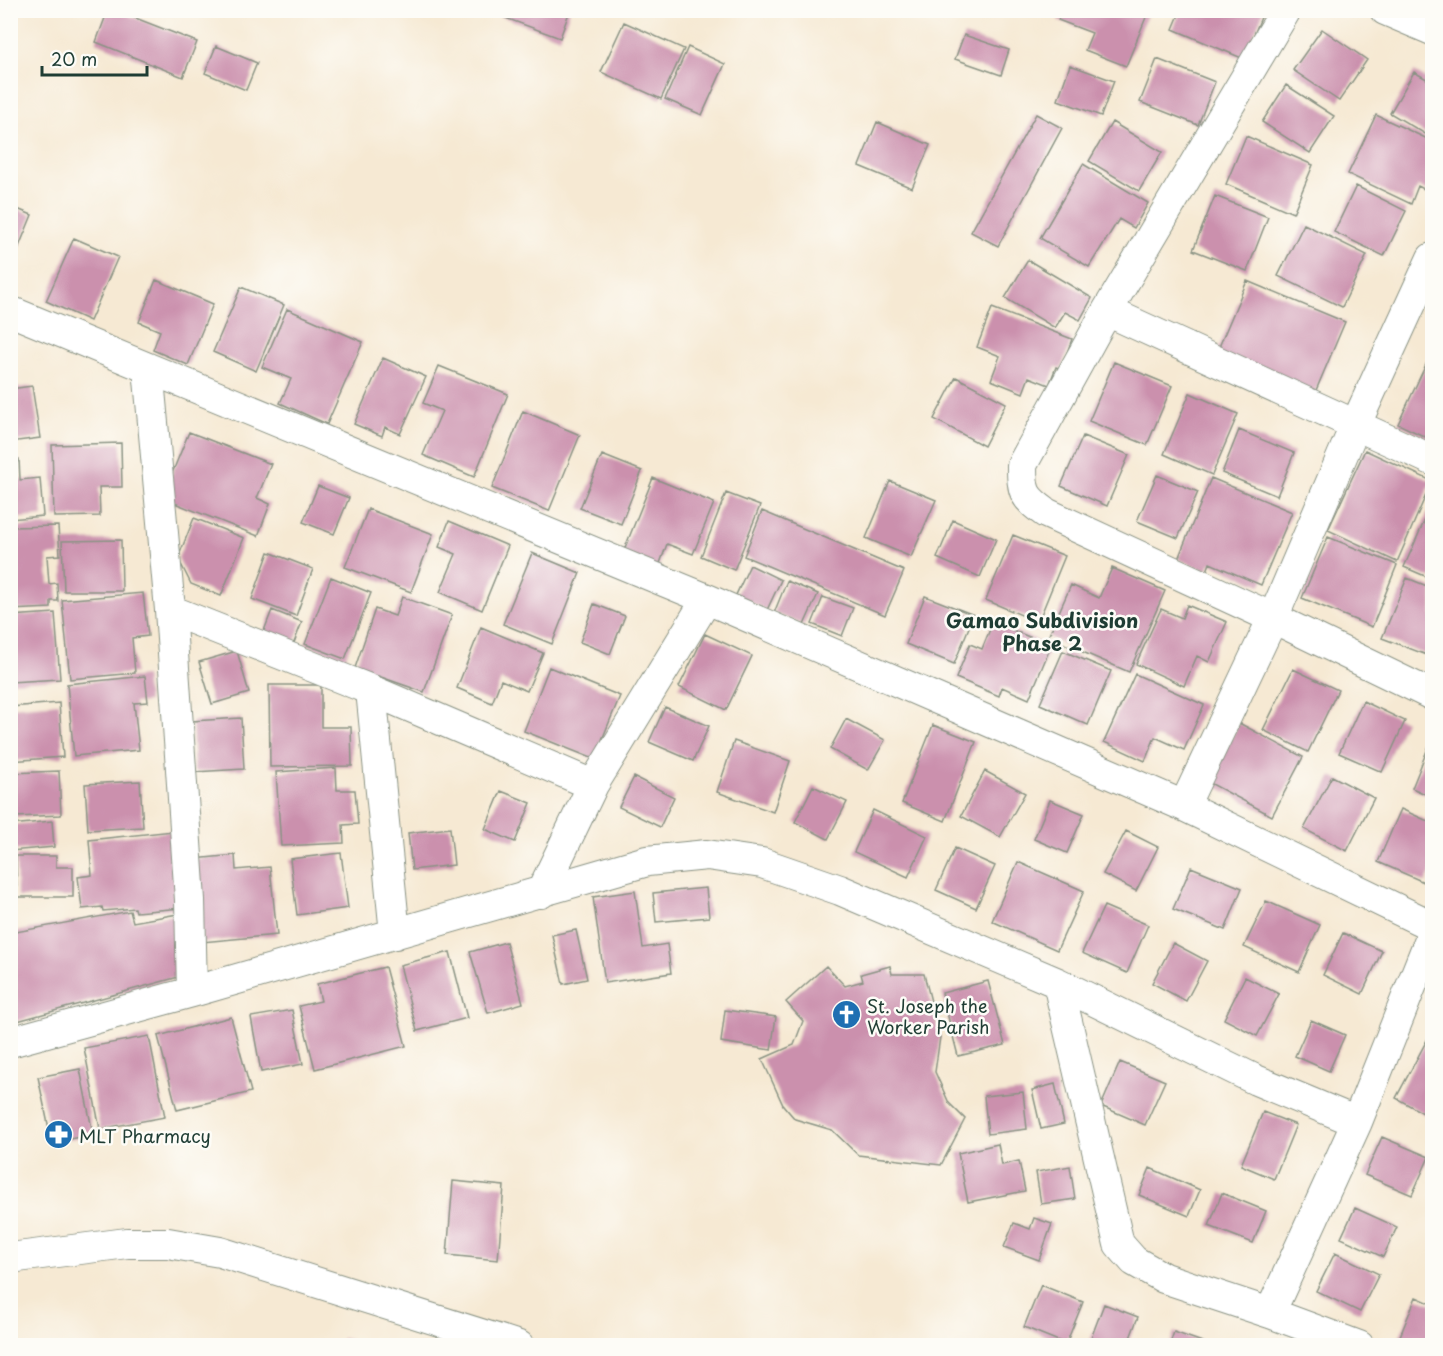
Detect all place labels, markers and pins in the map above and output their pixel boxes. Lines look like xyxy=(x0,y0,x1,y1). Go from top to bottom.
place label: St. Joseph the Worker Parish xyxy=(867,992,989,1040)
church icon: St. Joseph the Worker Parish xyxy=(830,999,862,1031)
pharmacy icon: MLT Pharmacy xyxy=(42,1119,74,1151)
place label: MLT Pharmacy xyxy=(79,1122,211,1149)

